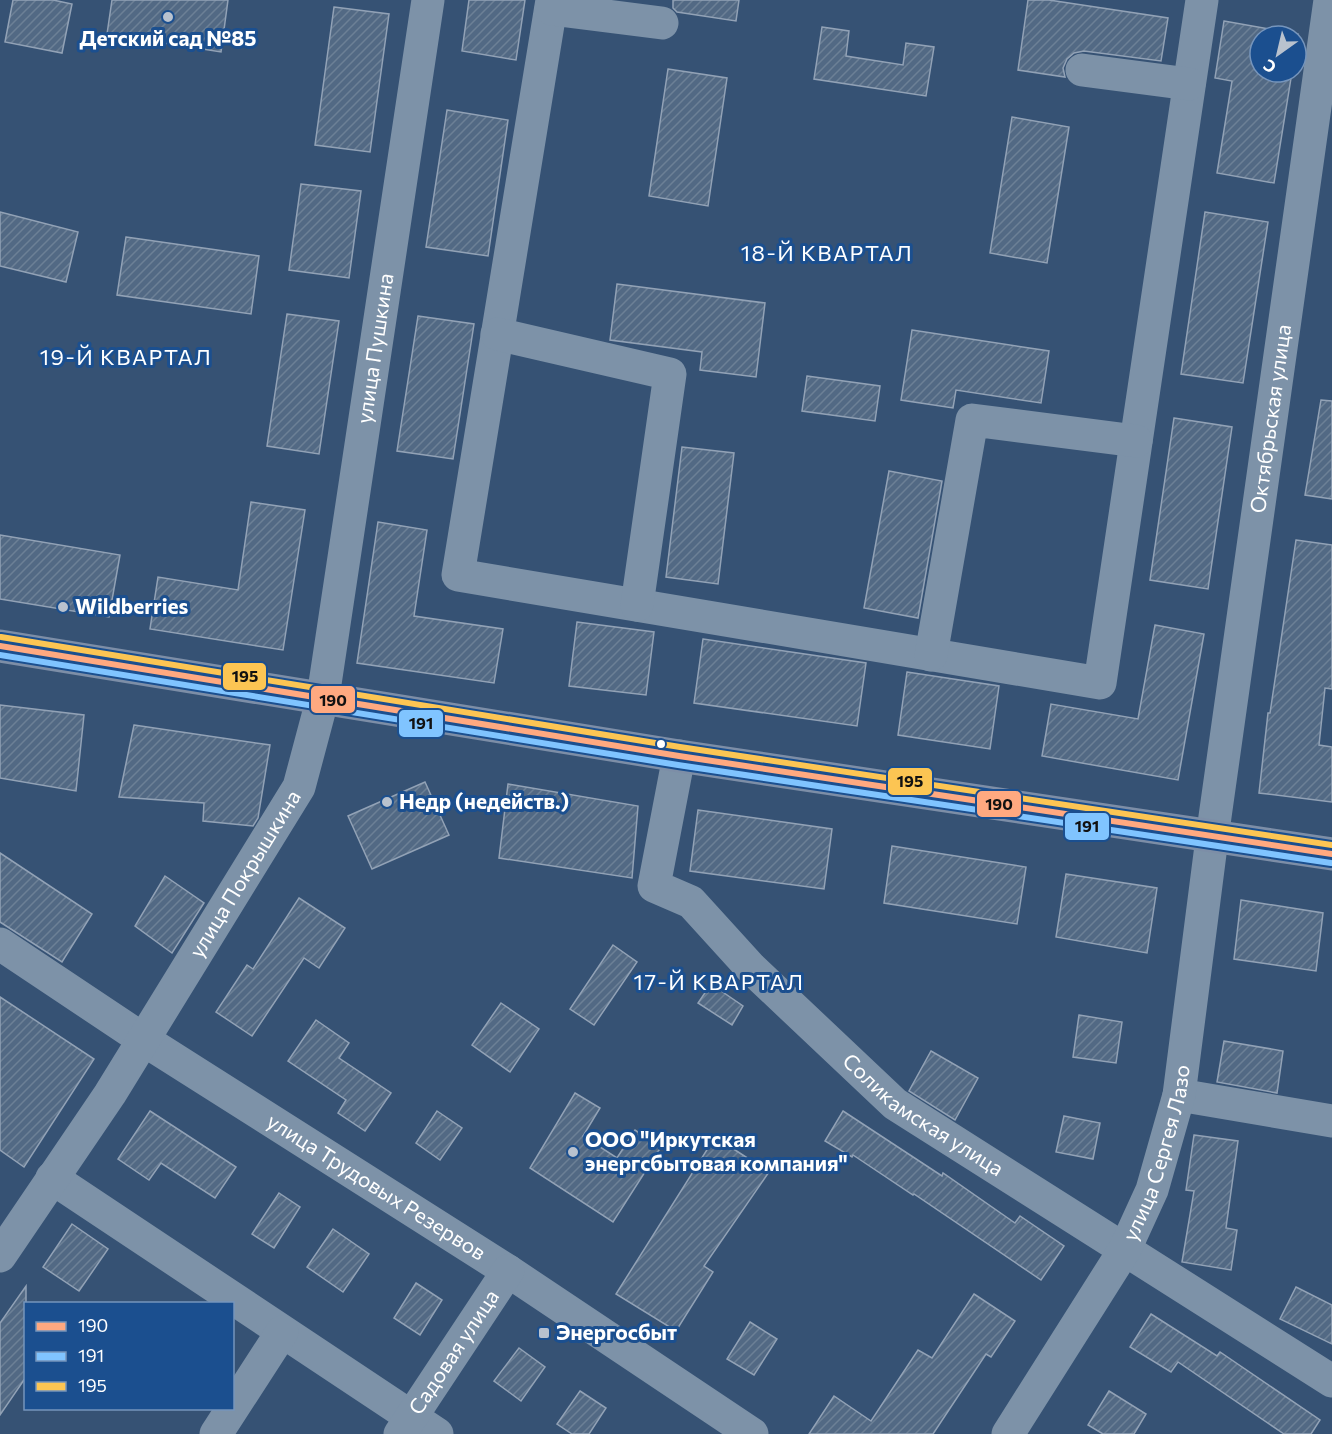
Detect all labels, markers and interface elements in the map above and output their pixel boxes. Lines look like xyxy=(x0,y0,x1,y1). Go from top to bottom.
marker: Детский сад №85 xyxy=(161,10,175,24)
north arrow xyxy=(1248,24,1308,84)
place label: Детский сад №85 xyxy=(80,25,256,50)
text: С xyxy=(1259,56,1279,78)
district label: 18-Й КВАРТАЛ xyxy=(741,239,913,266)
street label: улица Пушкина xyxy=(350,271,398,425)
street label: Октябрьская улица xyxy=(1244,323,1295,515)
district label: 19-Й КВАРТАЛ xyxy=(40,343,212,370)
place label: Wildberries xyxy=(75,593,189,618)
marker: Wildberries xyxy=(56,600,70,614)
line badge: 195 xyxy=(222,662,267,691)
text: 195 xyxy=(232,666,258,685)
line badge: 190 xyxy=(310,685,356,714)
text: 190 xyxy=(319,690,347,709)
line badge: 191 xyxy=(398,709,444,738)
text: 191 xyxy=(409,713,433,732)
unlabelled marker xyxy=(655,738,667,750)
line badge: 195 xyxy=(887,767,933,796)
text: 195 xyxy=(897,771,923,790)
street label: улица Покрышкина xyxy=(183,785,305,962)
place label: Недр (недейств.) xyxy=(399,788,569,813)
line badge: 190 xyxy=(976,790,1022,818)
text: 190 xyxy=(985,794,1013,813)
marker: Недр (недейств.) xyxy=(380,795,394,809)
line badge: 191 xyxy=(1064,812,1110,841)
text: 191 xyxy=(1075,816,1099,835)
district label: 17-Й КВАРТАЛ xyxy=(634,968,804,995)
street label: Соликамская улица xyxy=(838,1047,1009,1181)
street label: улица Сергея Лазо xyxy=(1117,1063,1194,1244)
street label: улица Трудовых Резервов xyxy=(263,1107,491,1265)
place label: ООО "Иркутская энергсбытовая компания" xyxy=(585,1126,848,1175)
marker: ООО "Иркутская энергсбытовая компания" xyxy=(566,1145,580,1159)
street label: Садовая улица xyxy=(402,1284,503,1419)
legend xyxy=(24,1302,234,1410)
text: 190 xyxy=(78,1314,108,1336)
place label: Энергосбыт xyxy=(556,1319,677,1344)
marker: Энергосбыт xyxy=(537,1326,551,1340)
text: 191 xyxy=(78,1344,104,1366)
text: 195 xyxy=(78,1374,107,1396)

